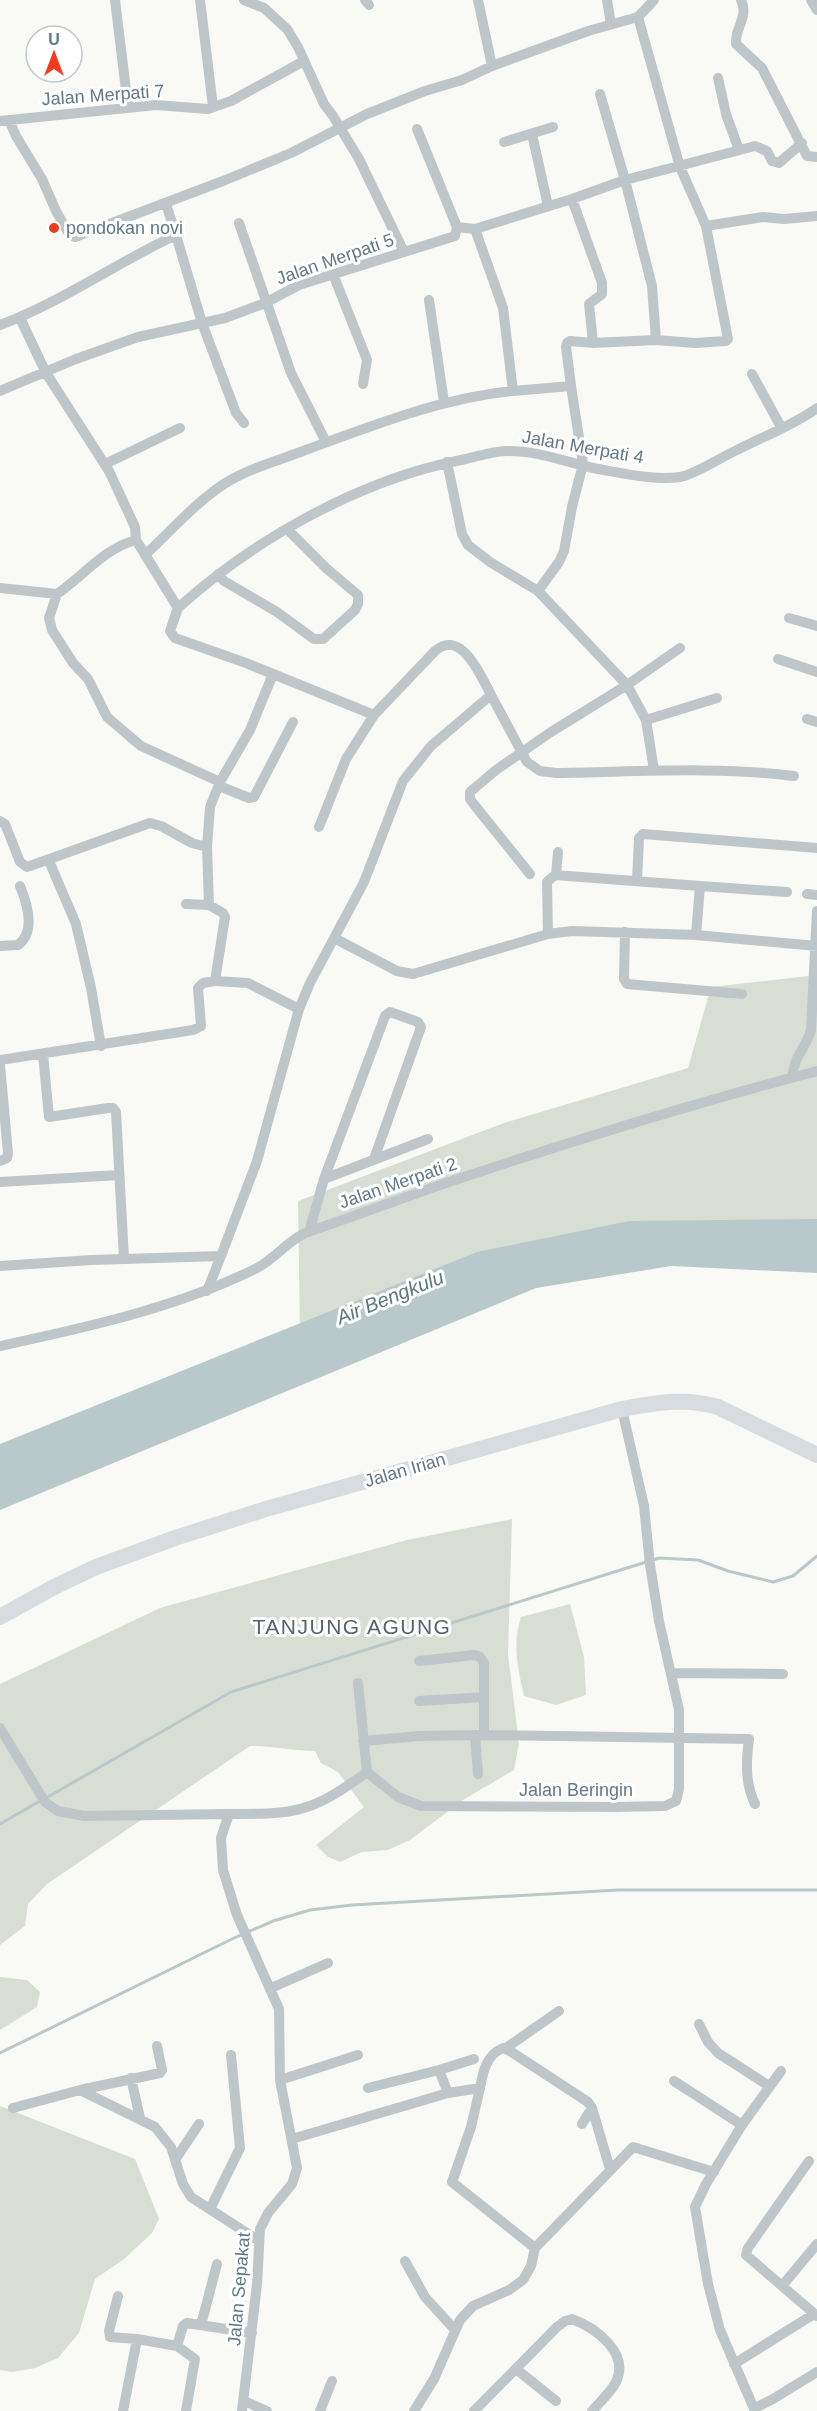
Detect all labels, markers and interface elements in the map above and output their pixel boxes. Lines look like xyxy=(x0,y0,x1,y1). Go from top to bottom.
north arrow xyxy=(24,24,84,84)
text: U xyxy=(48,31,60,48)
street label: Jalan Merpati 7 xyxy=(41,81,165,109)
place label: pondokan novi xyxy=(66,218,183,238)
marker: pondokan novi xyxy=(47,221,61,235)
street label: Jalan Merpati 5 xyxy=(274,230,396,288)
street label: Jalan Merpati 4 xyxy=(521,426,645,468)
street label: Jalan Merpati 2 xyxy=(337,1154,459,1212)
water label: Air Bengkulu xyxy=(332,1266,447,1329)
street label: Jalan Irian xyxy=(362,1449,448,1491)
district label: TANJUNG AGUNG xyxy=(253,1615,451,1638)
street label: Jalan Beringin xyxy=(519,1780,633,1800)
street label: Jalan Sepakat xyxy=(224,2231,254,2347)

